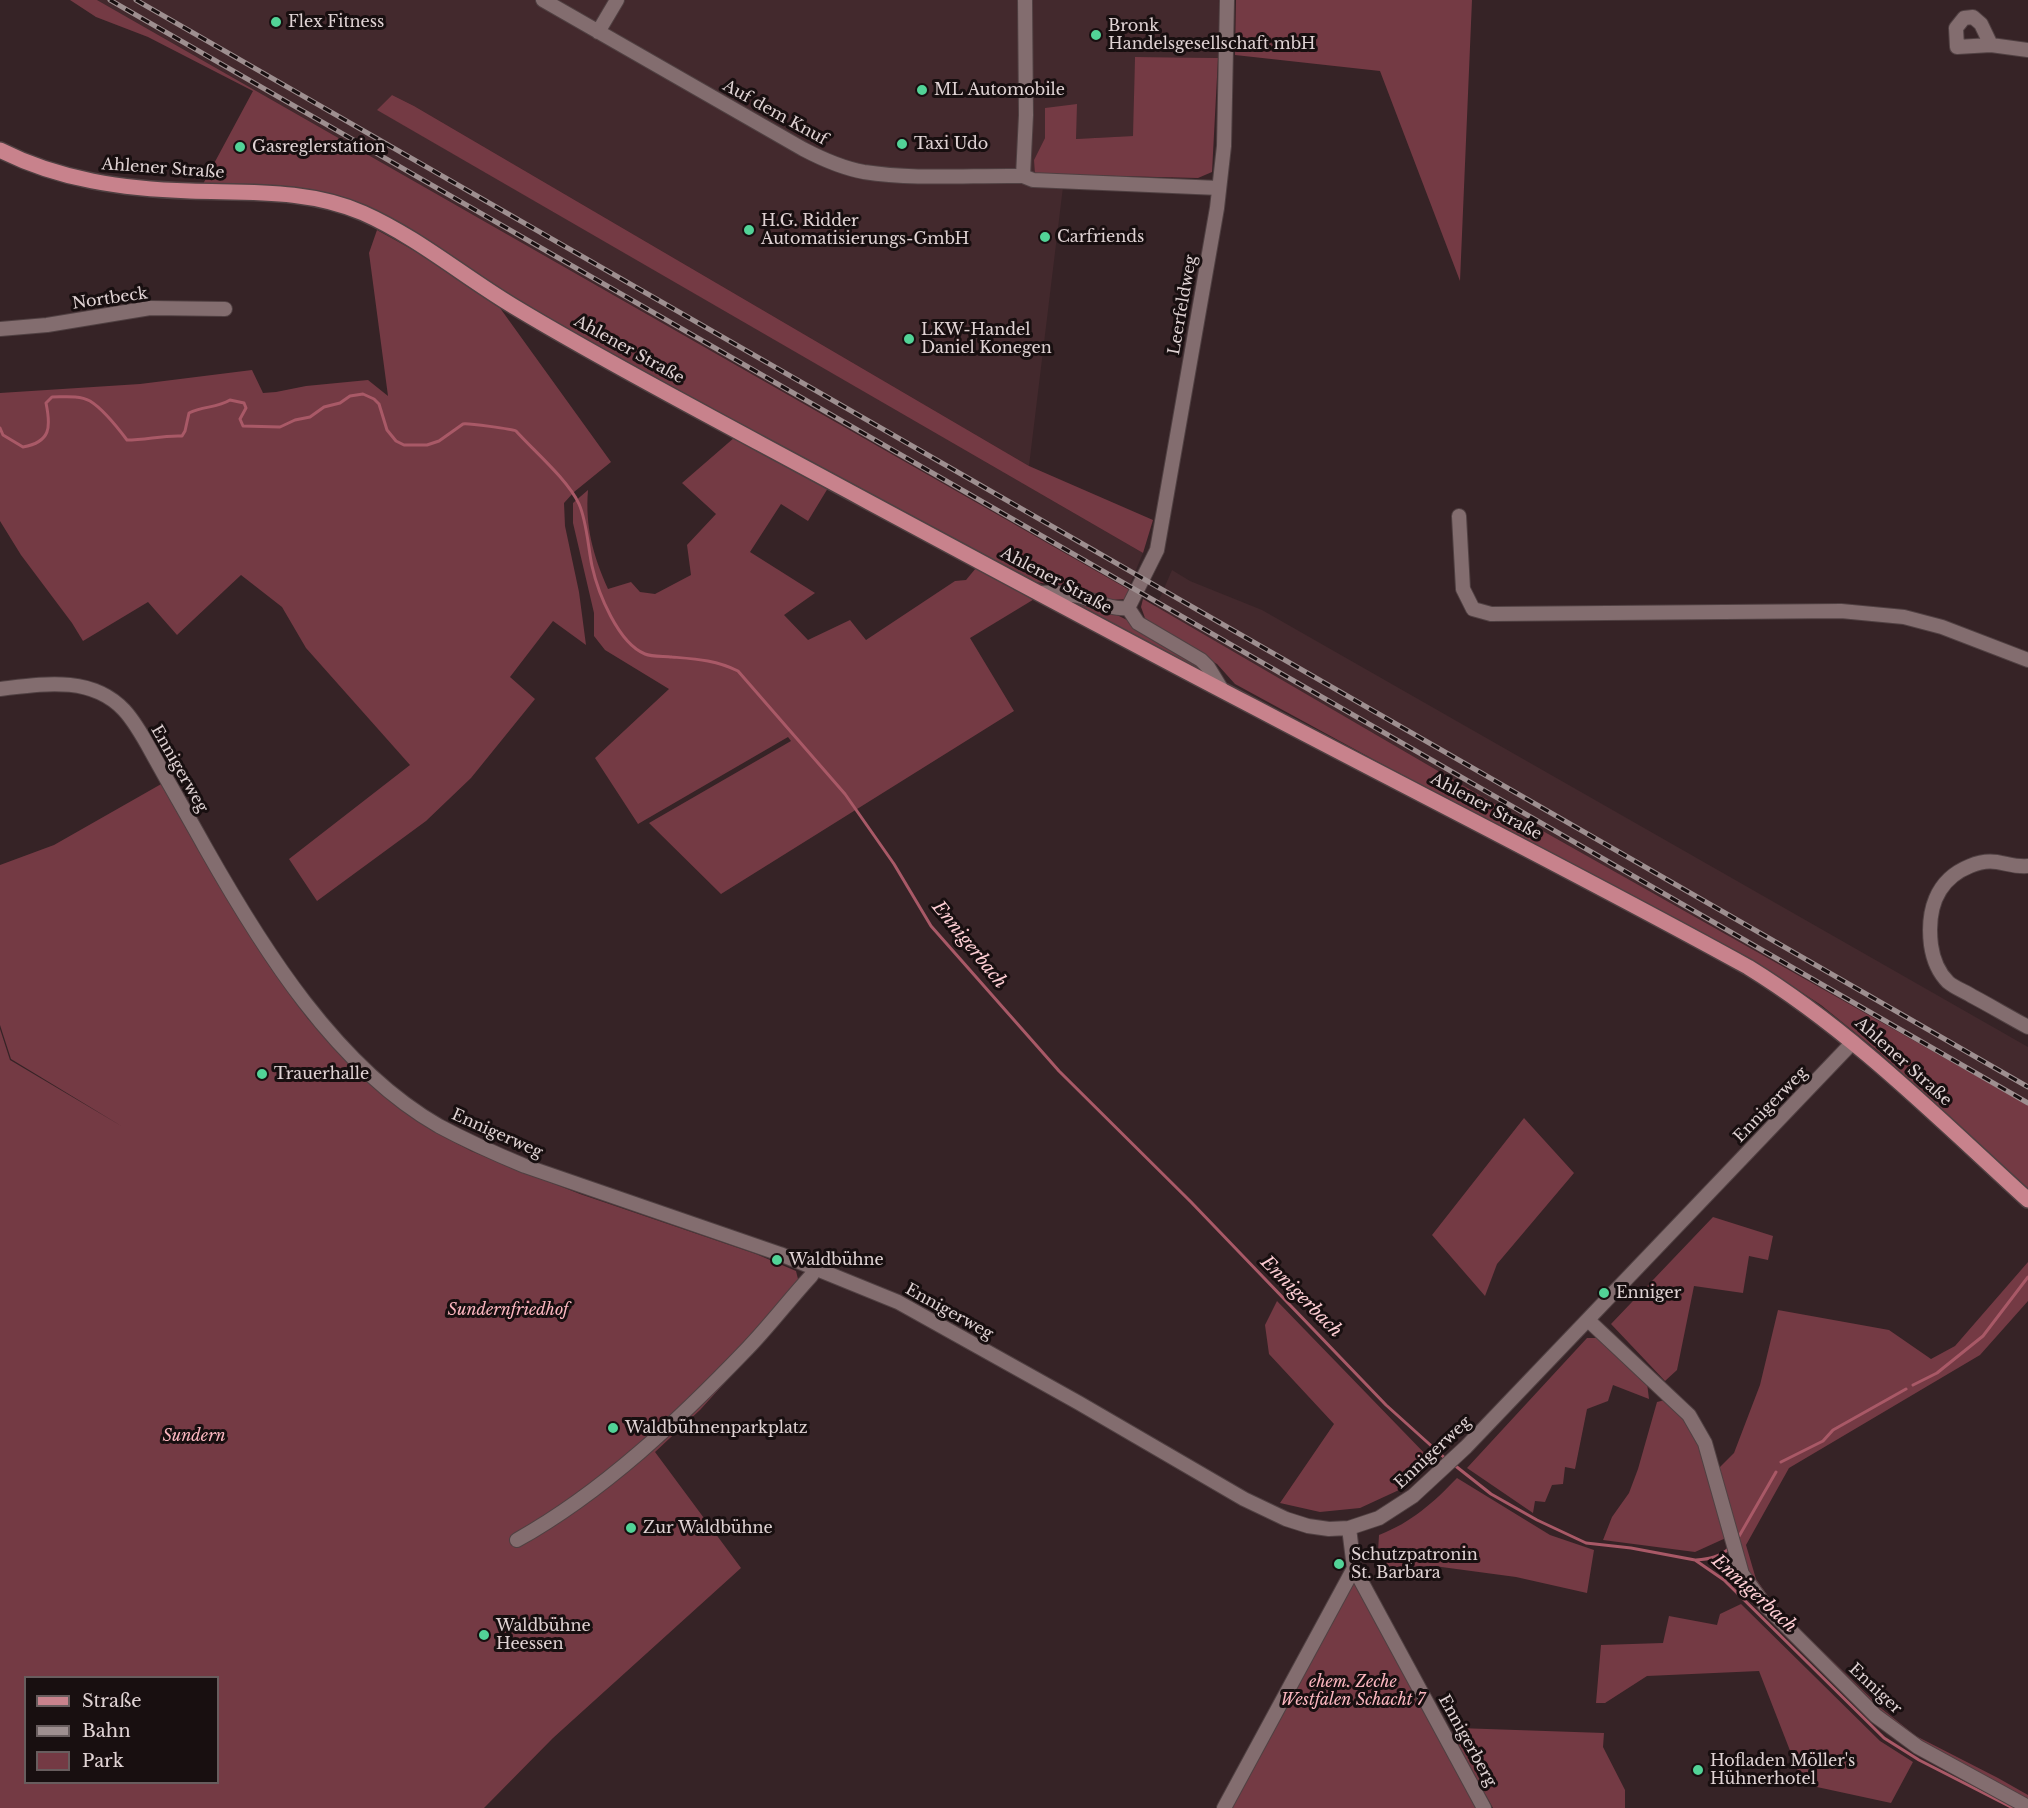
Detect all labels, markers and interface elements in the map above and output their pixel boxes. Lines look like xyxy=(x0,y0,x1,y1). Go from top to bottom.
place label: Flex Fitness xyxy=(288,12,384,32)
marker: Flex Fitness xyxy=(269,15,283,29)
place label: Bronk Handelsgesellschaft mbH xyxy=(1108,16,1316,54)
marker: Bronk Handelsgesellschaft mbH xyxy=(1089,28,1103,42)
street label: Auf dem Knuf xyxy=(719,76,831,150)
place label: ML Automobile xyxy=(934,80,1065,100)
marker: ML Automobile xyxy=(915,83,929,97)
place label: Taxi Udo xyxy=(914,134,988,154)
place label: Gasreglerstation xyxy=(252,137,385,157)
marker: Taxi Udo xyxy=(895,137,909,151)
marker: Gasreglerstation xyxy=(233,140,247,154)
street label: Ahlener Straße xyxy=(101,155,225,183)
place label: H.G. Ridder Automatisierungs-GmbH xyxy=(761,211,969,249)
marker: H.G. Ridder Automatisierungs-GmbH xyxy=(742,223,756,237)
place label: Carfriends xyxy=(1057,227,1144,247)
marker: Carfriends xyxy=(1038,230,1052,244)
street label: Leerfeldweg xyxy=(1165,254,1201,356)
street label: Nortbeck xyxy=(71,284,149,314)
street label: Ahlener Straße xyxy=(571,312,687,388)
place label: LKW-Handel Daniel Konegen xyxy=(921,320,1052,358)
marker: LKW-Handel Daniel Konegen xyxy=(902,332,916,346)
street label: Ahlener Straße xyxy=(997,544,1115,618)
street label: Ennigerweg xyxy=(146,722,212,816)
street label: Ahlener Straße xyxy=(1427,770,1545,844)
water label: Ennigerbach xyxy=(927,897,1011,993)
street label: Ahlener Straße xyxy=(1851,1014,1955,1110)
street label: Ennigerweg xyxy=(1730,1063,1812,1147)
place label: Trauerhalle xyxy=(274,1064,369,1084)
marker: Trauerhalle xyxy=(255,1067,269,1081)
street label: Ennigerweg xyxy=(449,1105,545,1163)
place label: Waldbühne xyxy=(789,1250,884,1270)
water label: Ennigerbach xyxy=(1256,1252,1346,1342)
marker: Waldbühne xyxy=(770,1253,784,1267)
street label: Ennigerweg xyxy=(902,1280,996,1344)
place label: Enniger xyxy=(1616,1283,1681,1303)
marker: Enniger xyxy=(1597,1286,1611,1300)
park label: Sundernfriedhof xyxy=(448,1300,568,1320)
street label: Ennigerweg xyxy=(1391,1413,1475,1493)
place label: Waldbühnenparkplatz xyxy=(625,1418,808,1438)
marker: Waldbühnenparkplatz xyxy=(606,1421,620,1435)
park label: Sundern xyxy=(162,1426,226,1446)
place label: Zur Waldbühne xyxy=(643,1518,773,1538)
marker: Zur Waldbühne xyxy=(624,1521,638,1535)
place label: Schutzpatronin St. Barbara xyxy=(1351,1545,1478,1583)
water label: Ennigerbach xyxy=(1707,1550,1801,1638)
marker: Schutzpatronin St. Barbara xyxy=(1332,1557,1346,1571)
place label: Waldbühne Heessen xyxy=(496,1616,591,1654)
marker: Waldbühne Heessen xyxy=(477,1628,491,1642)
street label: Enniger xyxy=(1845,1660,1905,1718)
park label: ehem. Zeche Westfalen Schacht 7 xyxy=(1281,1672,1425,1710)
legend xyxy=(24,1676,219,1784)
text: Straße xyxy=(82,1690,142,1712)
street label: Ennigerberg xyxy=(1434,1692,1500,1790)
text: Bahn xyxy=(82,1720,131,1742)
text: Park xyxy=(82,1750,124,1772)
place label: Hofladen Möller's Hühnerhotel xyxy=(1710,1751,1855,1789)
marker: Hofladen Möller's Hühnerhotel xyxy=(1691,1763,1705,1777)

